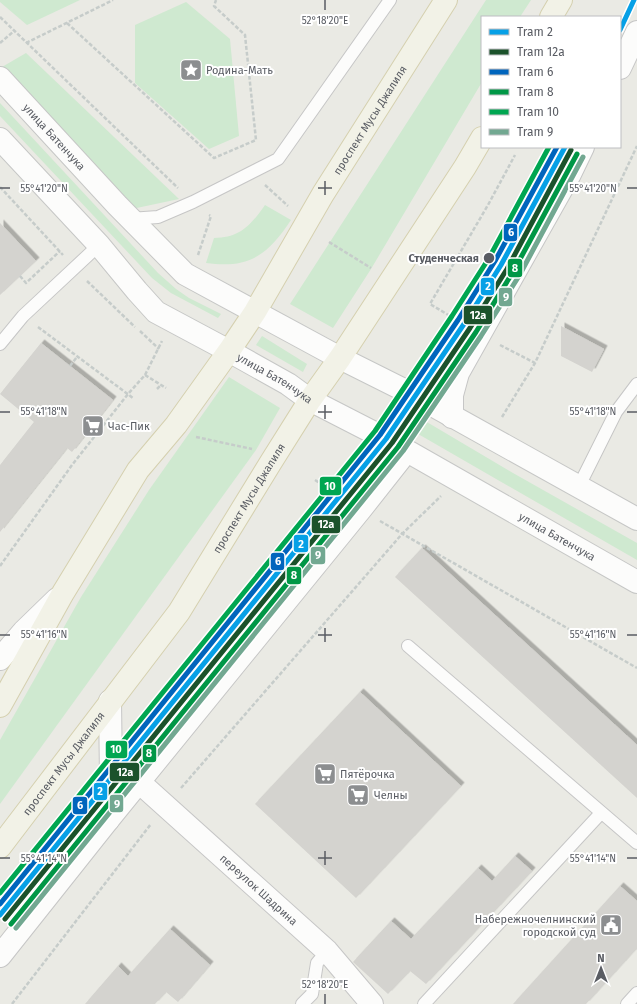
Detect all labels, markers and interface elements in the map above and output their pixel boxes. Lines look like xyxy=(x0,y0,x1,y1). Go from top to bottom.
text: 52°18'20"E xyxy=(302,15,348,27)
legend xyxy=(481,16,621,148)
text: Tram 2 xyxy=(517,25,553,39)
text: Tram 12а xyxy=(517,45,565,59)
place icon: Родина-Мать xyxy=(178,57,204,83)
street label: проспект Мусы Джалиля xyxy=(330,63,409,177)
place label: Родина-Мать xyxy=(206,64,273,77)
text: Tram 6 xyxy=(517,65,553,79)
text: Tram 8 xyxy=(517,85,554,99)
street label: улица Батенчука xyxy=(20,101,88,173)
text: Tram 10 xyxy=(517,105,559,119)
text: Tram 9 xyxy=(517,125,553,139)
text: 55°41'20"N xyxy=(20,183,68,195)
text: 55°41'20"N xyxy=(569,183,617,195)
line badge: 6 xyxy=(503,223,518,242)
text: 6 xyxy=(508,226,514,239)
marker: Студенческая xyxy=(482,251,496,265)
place label: Студенческая xyxy=(408,252,479,265)
line badge: 8 xyxy=(507,258,523,278)
text: 8 xyxy=(512,262,519,275)
line badge: 2 xyxy=(480,277,495,296)
text: 2 xyxy=(485,280,491,293)
line badge: 9 xyxy=(498,287,513,307)
text: 9 xyxy=(503,291,509,304)
line badge: 12а xyxy=(463,305,493,325)
text: 12а xyxy=(470,309,486,322)
street label: улица Батенчука xyxy=(235,350,315,406)
text: 55°41'18"N xyxy=(21,406,67,418)
text: 55°41'18"N xyxy=(570,406,616,418)
supermarket icon: Час-Пик xyxy=(80,413,106,439)
place label: Час-Пик xyxy=(108,420,150,433)
street label: проспект Мусы Джалиля xyxy=(210,441,288,556)
line badge: 10 xyxy=(319,476,342,496)
text: 10 xyxy=(324,480,336,493)
street label: улица Батенчука xyxy=(517,510,598,563)
line badge: 12а xyxy=(311,515,341,534)
text: 12а xyxy=(318,518,334,531)
line badge: 2 xyxy=(293,534,309,553)
text: 2 xyxy=(298,538,304,551)
line badge: 9 xyxy=(310,546,326,565)
text: 9 xyxy=(315,549,321,562)
line badge: 6 xyxy=(270,552,285,571)
text: 6 xyxy=(275,555,281,568)
line badge: 8 xyxy=(286,566,302,585)
text: 8 xyxy=(291,569,298,582)
text: 55°41'16"N xyxy=(21,629,67,641)
text: 55°41'16"N xyxy=(570,629,616,641)
street label: проспект Мусы Джалиля xyxy=(20,709,107,818)
line badge: 10 xyxy=(105,740,128,759)
text: 10 xyxy=(110,743,122,756)
line badge: 8 xyxy=(142,744,157,763)
text: 8 xyxy=(146,747,153,760)
supermarket icon: Пятёрочка xyxy=(312,761,338,787)
line badge: 12а xyxy=(109,762,140,782)
text: 12а xyxy=(117,766,133,779)
place label: Пятёрочка xyxy=(340,768,395,781)
line badge: 2 xyxy=(93,782,108,801)
supermarket icon: Челны xyxy=(345,782,371,808)
text: 2 xyxy=(97,785,103,798)
place label: Челны xyxy=(374,789,408,802)
line badge: 9 xyxy=(109,794,124,813)
line badge: 6 xyxy=(72,796,88,815)
text: 9 xyxy=(114,798,120,811)
text: 6 xyxy=(77,799,83,812)
street label: переулок Шадрина xyxy=(217,851,300,928)
text: 55°41'14"N xyxy=(21,853,67,865)
text: 55°41'14"N xyxy=(570,853,616,865)
public building icon: Набережночелнинский городской суд xyxy=(598,912,624,938)
place label: Набережночелнинский городской суд xyxy=(475,913,596,939)
north arrow xyxy=(581,948,621,988)
text: N xyxy=(597,952,605,965)
text: 52°18'20"E xyxy=(302,979,348,991)

